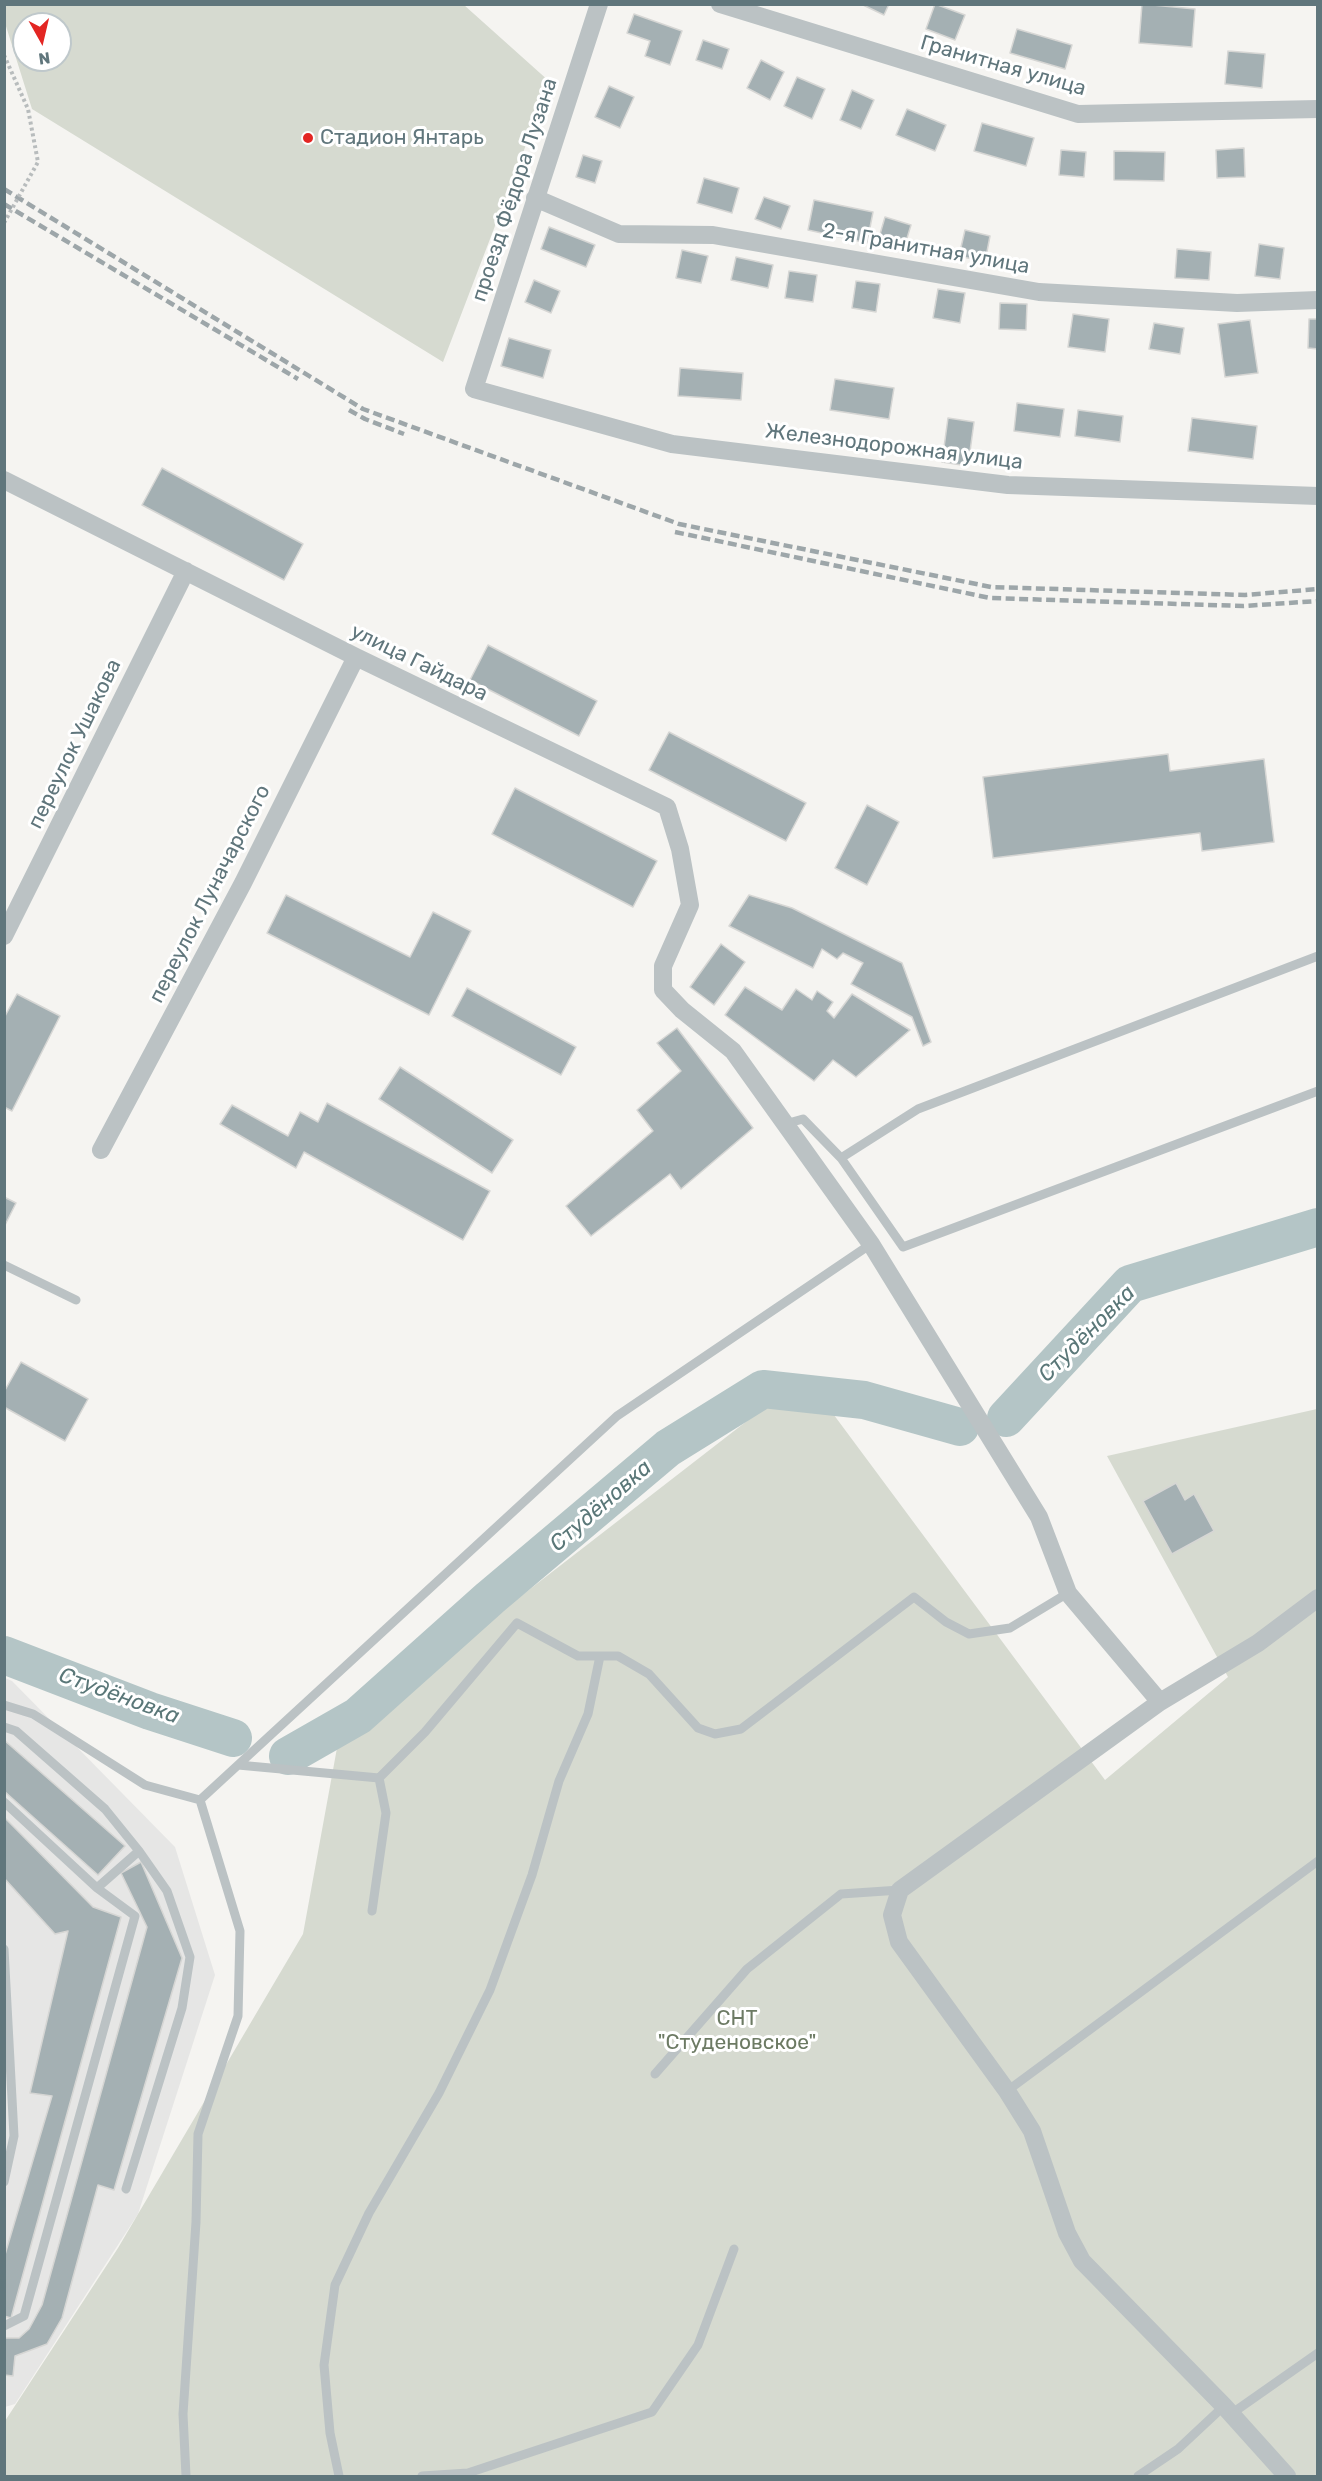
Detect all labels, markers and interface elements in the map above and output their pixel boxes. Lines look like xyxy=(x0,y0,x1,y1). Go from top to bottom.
north arrow xyxy=(12,12,72,72)
street label: Гранитная улица xyxy=(917,30,1089,102)
text: N xyxy=(37,48,51,69)
street label: проезд Фёдора Лузана xyxy=(467,75,563,305)
place label: Стадион Янтарь xyxy=(320,125,484,151)
marker: Стадион Янтарь xyxy=(301,131,315,145)
street label: 2-я Гранитная улица xyxy=(821,218,1031,280)
street label: Железнодорожная улица xyxy=(764,419,1024,475)
street label: улица Гайдара xyxy=(346,619,492,707)
street label: переулок Ушакова xyxy=(23,655,127,833)
street label: переулок Луначарского xyxy=(144,781,276,1007)
water label: Студёновка xyxy=(1033,1280,1141,1388)
water label: Студёновка xyxy=(545,1455,657,1557)
water label: Студёновка xyxy=(55,1662,183,1730)
park label: СНТ "Студеновское" xyxy=(658,2006,816,2056)

